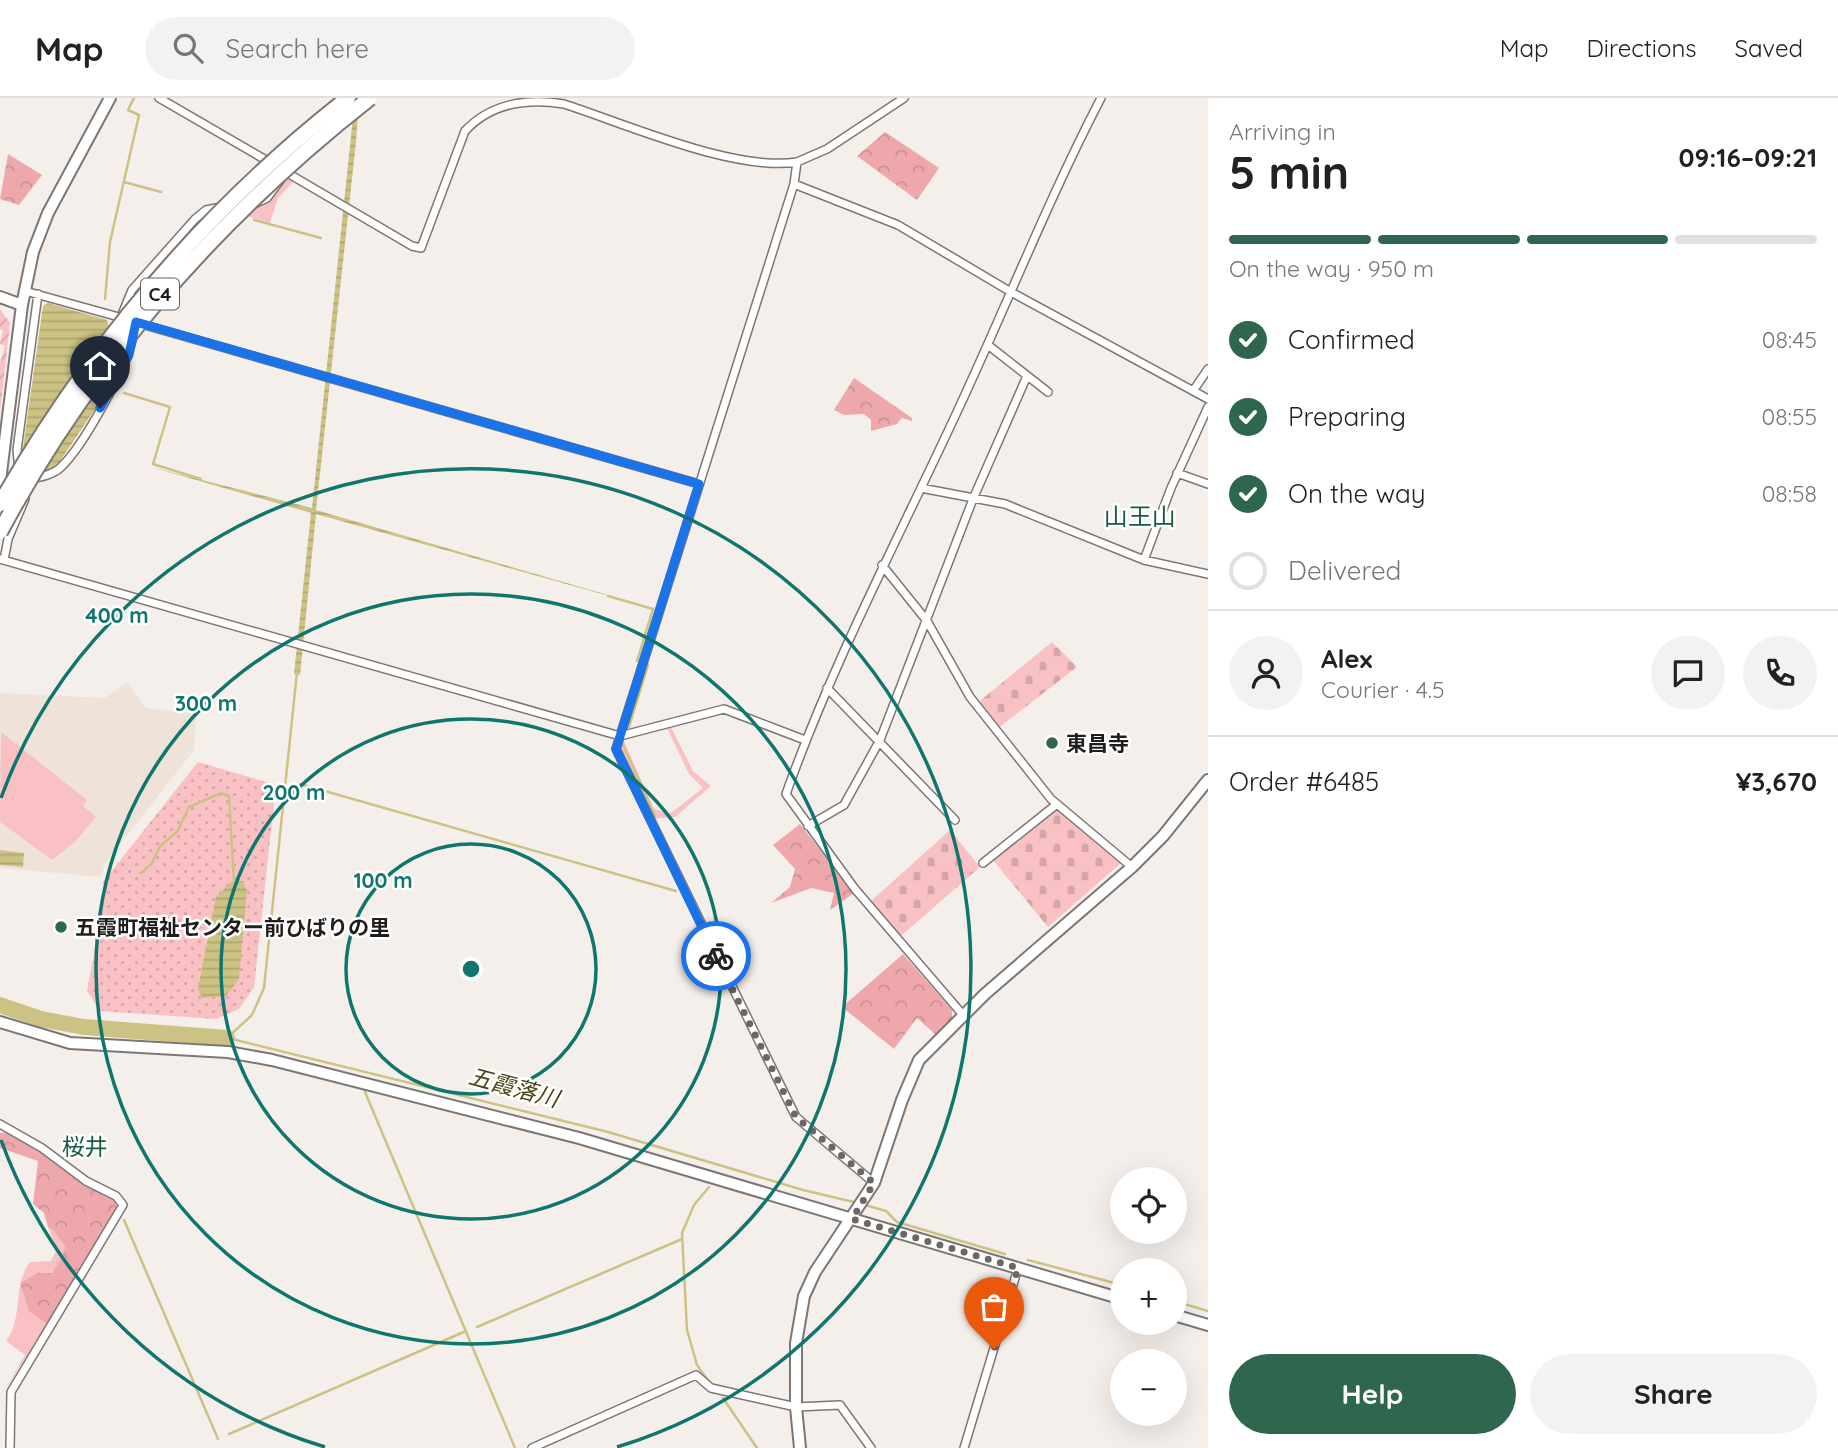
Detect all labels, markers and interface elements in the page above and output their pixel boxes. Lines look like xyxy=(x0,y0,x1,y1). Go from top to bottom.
search box xyxy=(145,17,635,80)
text: Map xyxy=(35,28,103,69)
icon: search xyxy=(169,29,207,67)
text: Search here xyxy=(225,32,369,65)
text: Map xyxy=(1500,33,1549,63)
text: Directions xyxy=(1587,33,1697,63)
text: Saved xyxy=(1735,33,1803,63)
text: Arriving in xyxy=(1229,117,1336,146)
text: 09:16–09:21 xyxy=(1679,141,1817,174)
text: 5 min xyxy=(1229,143,1349,201)
text: On the way · 950 m xyxy=(1229,254,1434,283)
road number: C4 xyxy=(141,278,179,310)
icon: check xyxy=(1229,321,1267,359)
text: Confirmed xyxy=(1288,323,1415,356)
text: 08:45 xyxy=(1762,325,1817,354)
pin xyxy=(70,336,130,408)
icon: home xyxy=(81,347,119,385)
icon: check xyxy=(1229,398,1267,436)
text: Preparing xyxy=(1288,400,1406,433)
text: 08:55 xyxy=(1762,402,1817,431)
icon: check xyxy=(1229,475,1267,513)
text: On the way xyxy=(1288,477,1426,510)
text: 08:58 xyxy=(1762,479,1817,508)
district label: 山王山 xyxy=(1104,501,1176,531)
text: Delivered xyxy=(1288,554,1401,587)
text: 400 m xyxy=(85,602,149,628)
button: person xyxy=(1229,636,1303,710)
button: chat xyxy=(1651,636,1725,710)
button: phone xyxy=(1743,636,1817,710)
text: Alex xyxy=(1321,642,1372,675)
text: Courier · 4.5 xyxy=(1321,675,1445,704)
text: 300 m xyxy=(175,690,237,716)
place label: 東昌寺 xyxy=(1066,730,1129,756)
marker: 東昌寺 xyxy=(1044,735,1060,751)
text: Order #6485 xyxy=(1229,765,1379,798)
text: ¥3,670 xyxy=(1736,765,1817,798)
text: 200 m xyxy=(263,779,325,805)
text: 100 m xyxy=(353,867,413,893)
place label: 五霞町福祉センター前ひばりの里 xyxy=(75,914,390,940)
marker: 五霞町福祉センター前ひばりの里 xyxy=(53,919,69,935)
courier xyxy=(681,921,751,991)
icon: bike xyxy=(697,937,735,975)
centre of rings xyxy=(459,957,483,981)
water label: 五霞落川 xyxy=(466,1061,565,1114)
district label: 桜井 xyxy=(62,1132,108,1161)
map controls xyxy=(1110,1167,1187,1426)
button: locate xyxy=(1110,1167,1187,1244)
button: + xyxy=(1110,1258,1187,1335)
pin xyxy=(964,1277,1024,1349)
icon: bag xyxy=(975,1288,1013,1326)
button: − xyxy=(1110,1349,1187,1426)
button: Help xyxy=(1229,1354,1516,1434)
button: Share xyxy=(1530,1354,1817,1434)

